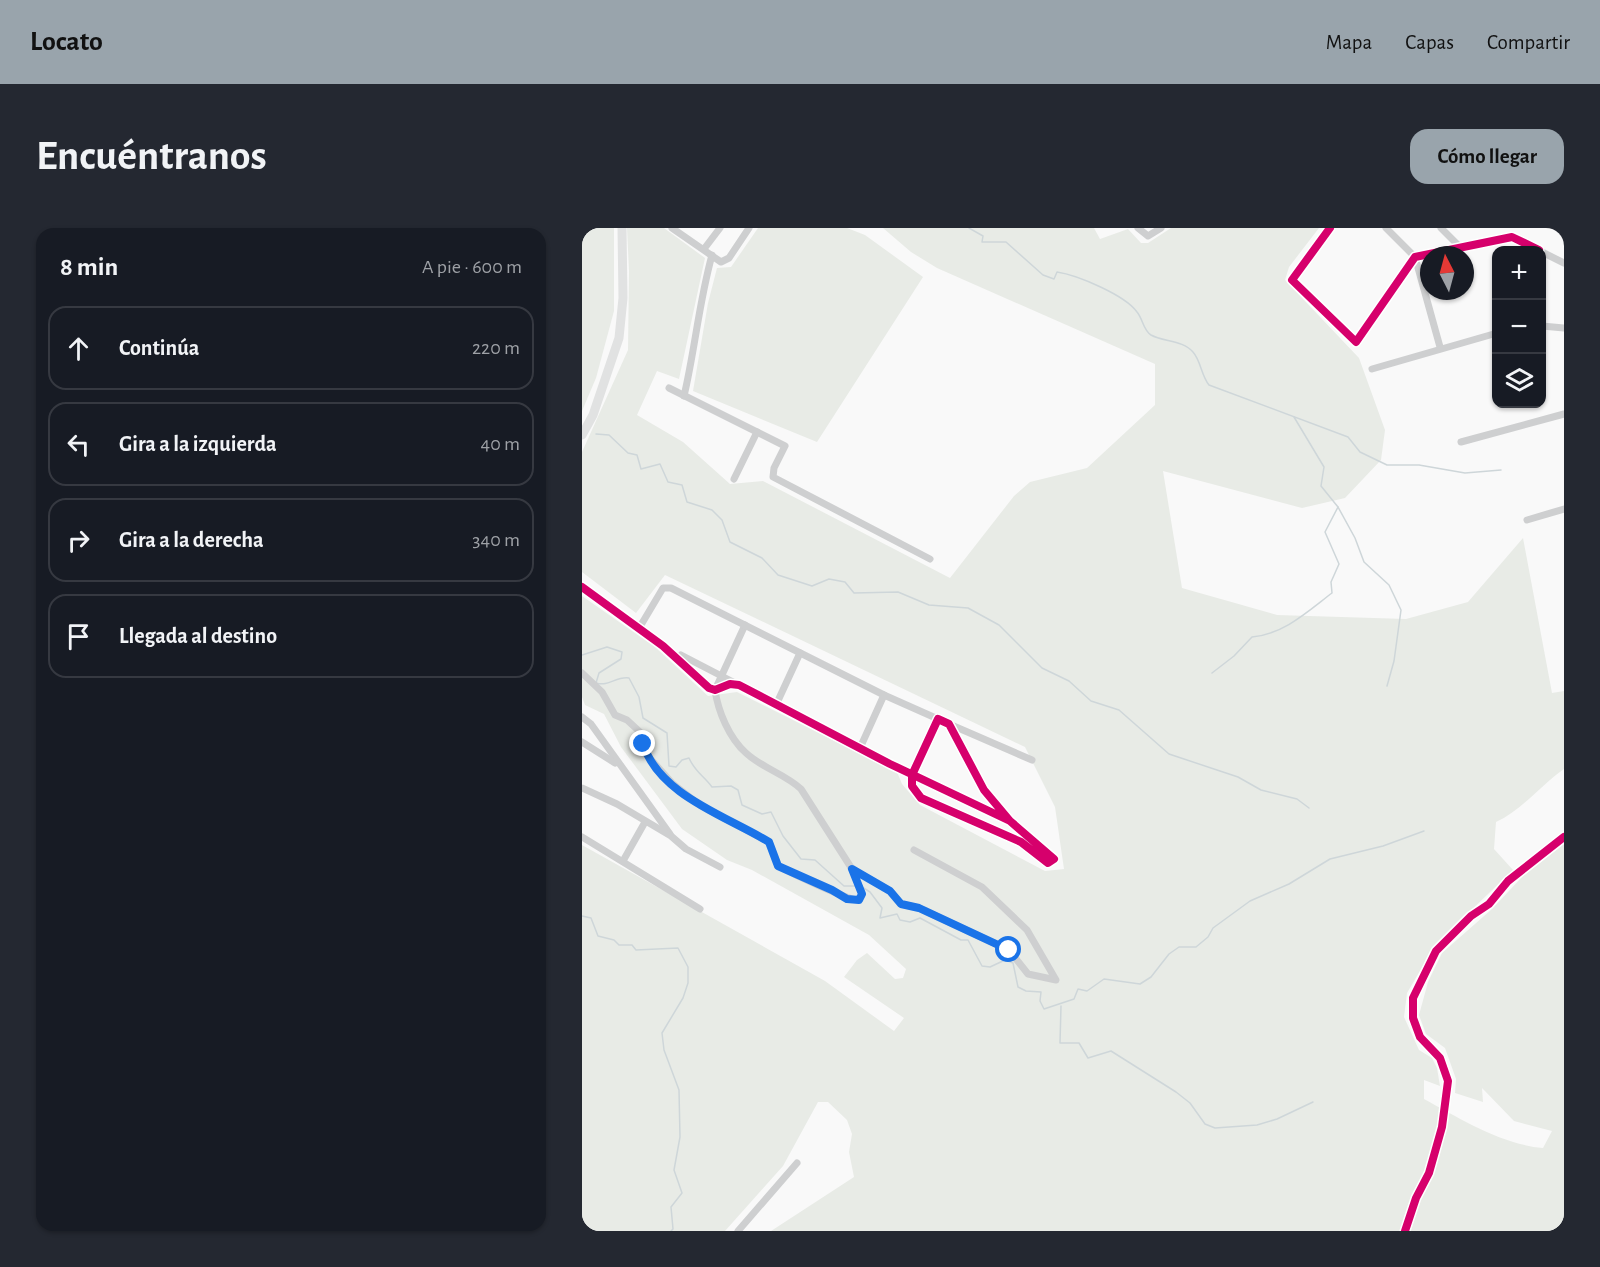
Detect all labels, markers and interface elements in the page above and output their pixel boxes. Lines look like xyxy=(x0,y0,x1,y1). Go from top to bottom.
text: Locato xyxy=(30,28,103,56)
text: Mapa xyxy=(1326,32,1372,53)
text: Capas xyxy=(1405,32,1454,53)
text: Compartir xyxy=(1487,32,1570,53)
button: Cómo llegar xyxy=(1410,129,1564,184)
text: Encuéntranos xyxy=(36,135,267,177)
north arrow xyxy=(1420,246,1474,300)
map controls xyxy=(1492,246,1546,408)
button: + xyxy=(1492,246,1546,300)
text: 8 min xyxy=(60,254,118,280)
text: A pie · 600 m xyxy=(422,257,522,277)
button: − xyxy=(1492,300,1546,354)
icon: ahead xyxy=(62,332,95,365)
text: Continúa xyxy=(119,337,199,359)
text: 220 m xyxy=(472,338,520,358)
button: layers xyxy=(1492,354,1546,408)
icon: left xyxy=(62,428,95,461)
text: Gira a la izquierda xyxy=(119,433,277,455)
text: 40 m xyxy=(481,434,520,454)
icon: right xyxy=(62,524,95,557)
text: Gira a la derecha xyxy=(119,529,264,551)
text: 340 m xyxy=(472,530,520,550)
icon: arrive xyxy=(62,620,95,653)
text: Llegada al destino xyxy=(119,625,277,647)
route end xyxy=(629,730,655,756)
route start xyxy=(995,936,1021,962)

